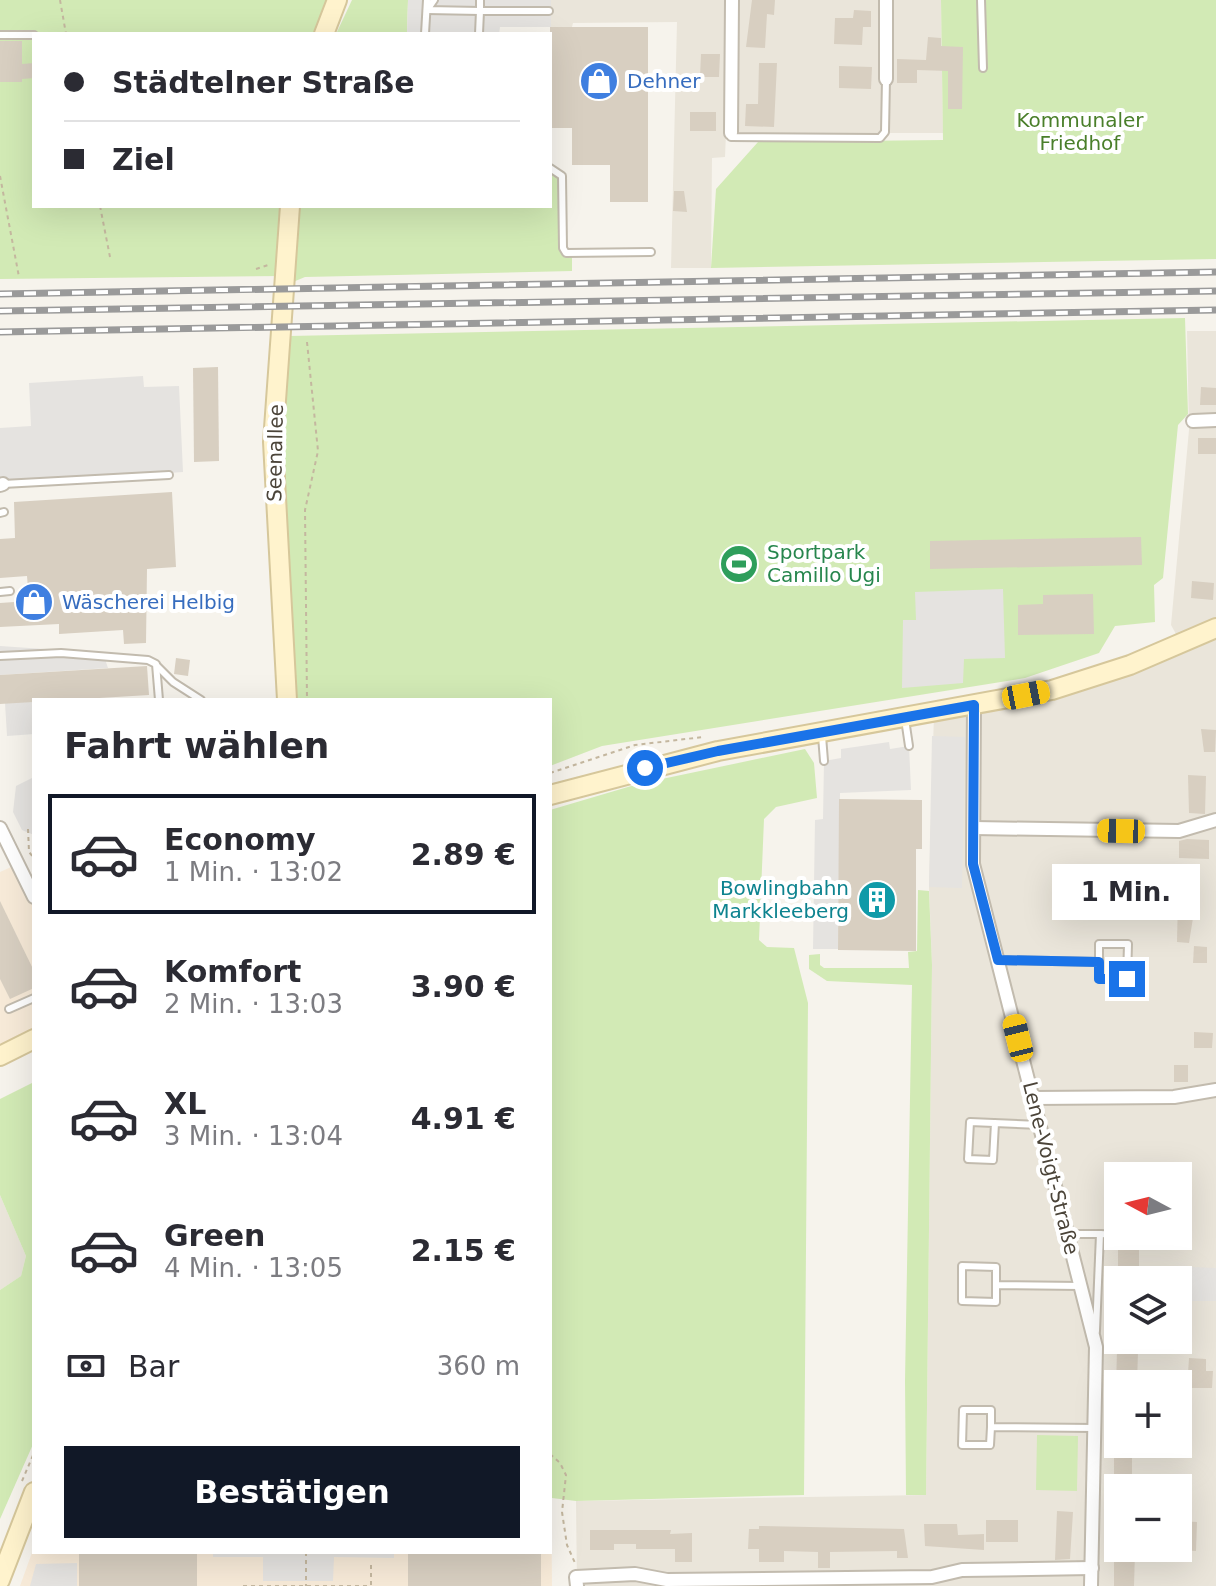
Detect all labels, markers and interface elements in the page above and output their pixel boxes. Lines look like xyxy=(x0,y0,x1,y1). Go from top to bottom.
shop icon: Dehner xyxy=(578,60,620,102)
text: Städtelner Straße xyxy=(112,65,415,100)
place label: Dehner xyxy=(627,69,701,93)
park label: Kommunaler Friedhof xyxy=(1016,108,1144,155)
text: Ziel xyxy=(112,142,175,177)
street label: Seenallee xyxy=(262,404,288,502)
place label: Sportpark Camillo Ugi xyxy=(767,540,881,587)
sports icon: Sportpark Camillo Ugi xyxy=(718,543,760,585)
shop icon: Wäscherei Helbig xyxy=(13,581,55,623)
place label: Wäscherei Helbig xyxy=(62,590,235,614)
car xyxy=(1000,679,1052,711)
text: Fahrt wählen xyxy=(64,725,329,766)
route start xyxy=(627,750,663,786)
icon: car xyxy=(68,818,140,890)
car xyxy=(1097,819,1145,843)
text: Economy xyxy=(164,822,316,857)
text: 2.89 € xyxy=(411,837,516,872)
text: 1 Min. · 13:02 xyxy=(164,857,343,887)
callout: 1 Min. xyxy=(1053,863,1201,919)
place label: Bowlingbahn Markkleeberg xyxy=(712,876,849,923)
text: 1 Min. xyxy=(1081,877,1171,907)
building icon: Bowlingbahn Markkleeberg xyxy=(856,879,898,921)
icon: car xyxy=(68,950,140,1022)
text: Komfort xyxy=(164,954,301,989)
route end xyxy=(1109,961,1145,997)
text: 3.90 € xyxy=(411,969,516,1004)
text: 2 Min. · 13:03 xyxy=(164,989,343,1019)
car xyxy=(1001,1012,1035,1064)
street label: Lene-Voigt-Straße xyxy=(1018,1079,1084,1257)
icon: car xyxy=(68,1082,140,1154)
text: XL xyxy=(164,1086,206,1121)
text: 4.91 € xyxy=(411,1101,516,1136)
text: 3 Min. · 13:04 xyxy=(164,1121,343,1151)
north arrow xyxy=(1104,1162,1192,1250)
map controls xyxy=(1104,1162,1192,1562)
icon: car xyxy=(68,1214,140,1286)
text: Green xyxy=(164,1218,265,1253)
text: 2.15 € xyxy=(411,1233,516,1268)
text: 4 Min. · 13:05 xyxy=(164,1253,343,1283)
button: layers xyxy=(1104,1266,1192,1354)
icon: cash xyxy=(64,1344,108,1388)
text: Bar xyxy=(128,1349,179,1384)
text: 360 m xyxy=(437,1351,520,1381)
button: + xyxy=(1104,1370,1192,1458)
button: Bestätigen xyxy=(64,1446,520,1538)
button: − xyxy=(1104,1474,1192,1562)

